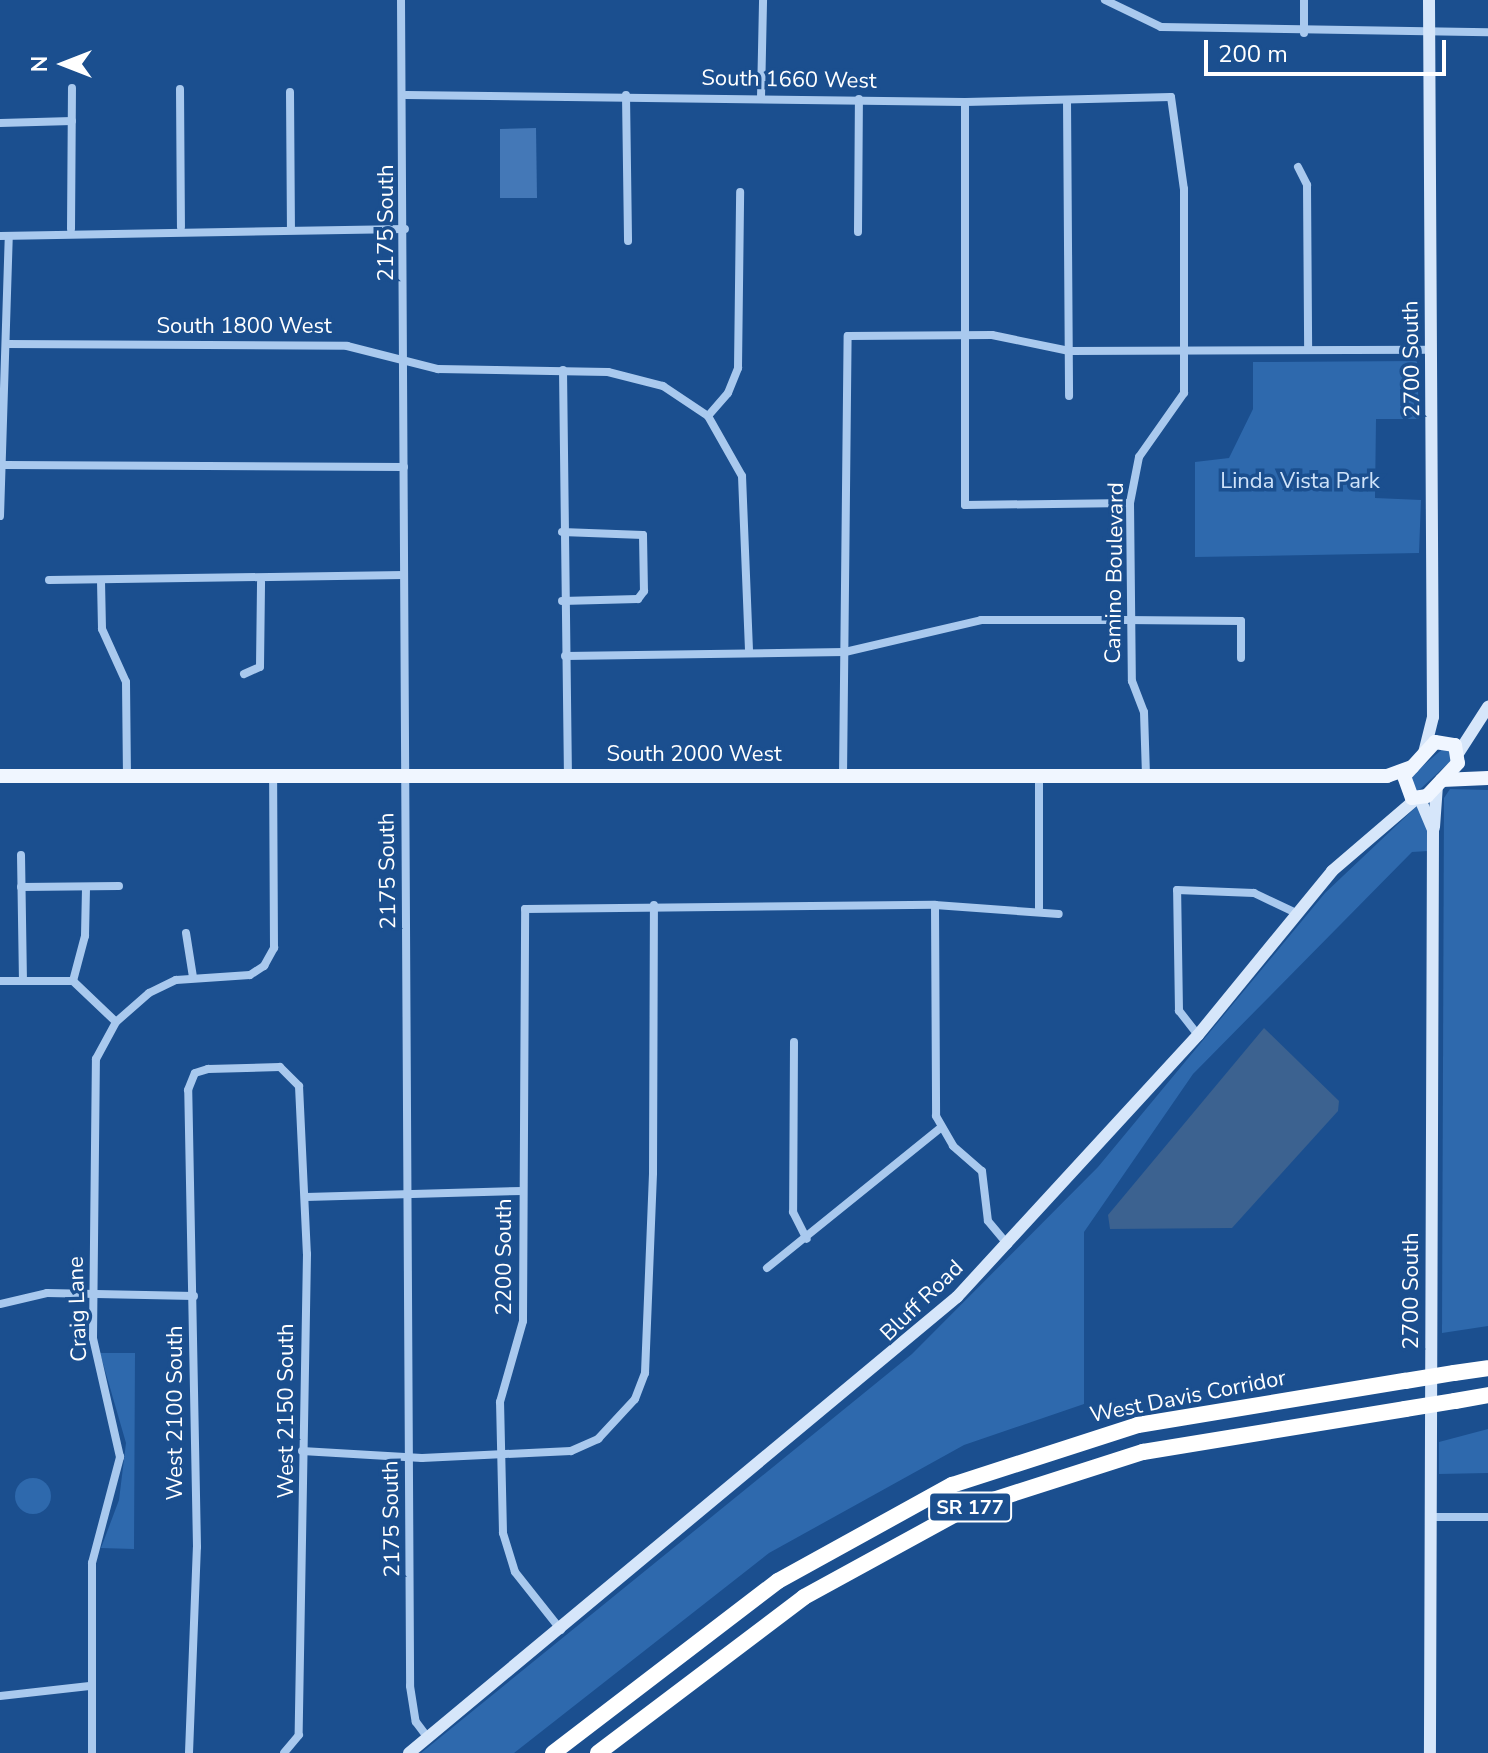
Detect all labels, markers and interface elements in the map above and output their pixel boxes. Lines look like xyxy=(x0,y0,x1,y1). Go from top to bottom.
north arrow xyxy=(24,24,104,104)
scale bar xyxy=(1208,24,1450,74)
text: 200 m xyxy=(1218,38,1288,70)
text: N xyxy=(25,56,55,72)
street label: South 1660 West xyxy=(701,65,877,95)
street label: 2175 South xyxy=(374,165,400,281)
street label: 2700 South xyxy=(1398,300,1426,418)
street label: South 1800 West xyxy=(156,314,332,340)
park label: Linda Vista Park xyxy=(1220,469,1380,495)
street label: Camino Boulevard xyxy=(1100,482,1130,664)
street label: South 2000 West xyxy=(606,742,782,768)
street label: 2175 South xyxy=(374,812,402,930)
street label: 2200 South xyxy=(492,1199,518,1315)
street label: 2700 South xyxy=(1399,1233,1425,1349)
street label: Bluff Road xyxy=(875,1255,969,1347)
street label: Craig Lane xyxy=(63,1256,93,1362)
street label: West 2150 South xyxy=(274,1323,300,1499)
street label: West 2100 South xyxy=(163,1325,189,1501)
street label: West Davis Corridor xyxy=(1088,1365,1288,1429)
street label: 2175 South xyxy=(378,1460,406,1578)
road number: SR 177 xyxy=(928,1491,1012,1523)

